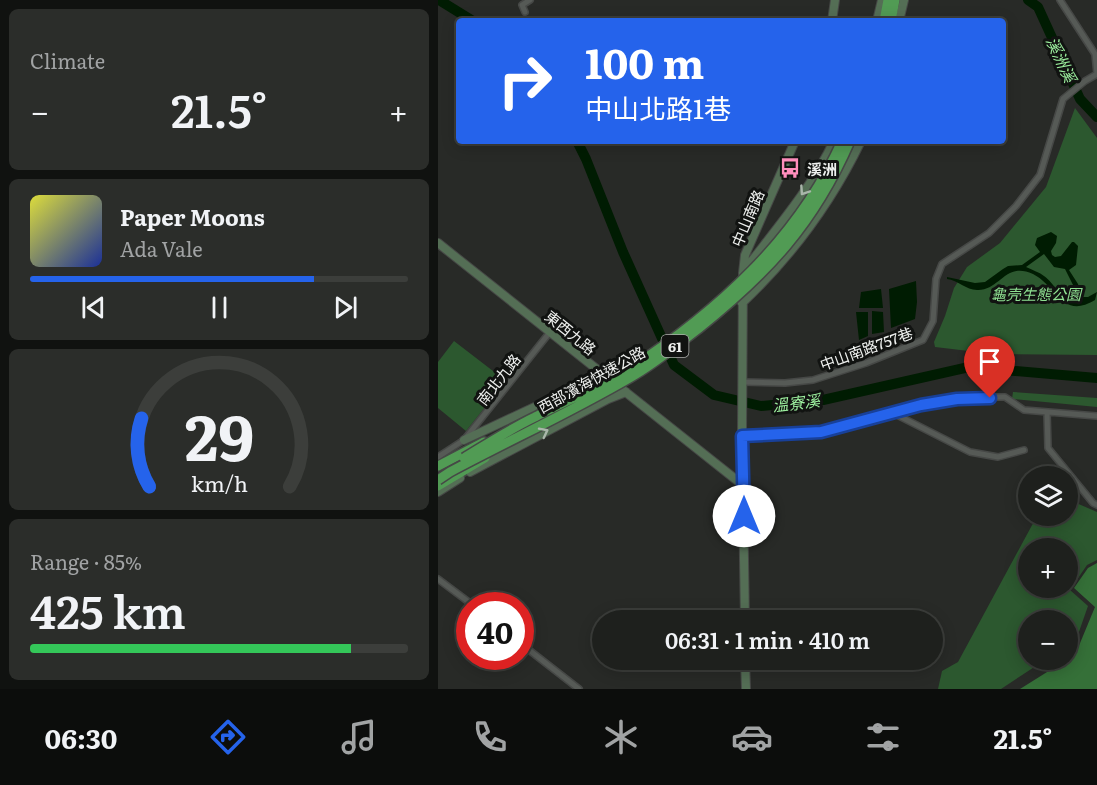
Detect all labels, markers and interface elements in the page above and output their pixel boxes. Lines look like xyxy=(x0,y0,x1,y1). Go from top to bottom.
text: 100 m xyxy=(585,30,704,92)
water label: 溪洲溪 xyxy=(1041,32,1084,88)
icon: right xyxy=(486,42,564,120)
text: Climate xyxy=(30,45,105,75)
text: 21.5° xyxy=(171,75,267,142)
text: − xyxy=(30,85,49,134)
text: + xyxy=(389,85,408,134)
text: 中山北路1巷 xyxy=(585,87,731,127)
bus stop icon: 溪洲 xyxy=(778,156,802,180)
place label: 溪洲 xyxy=(807,157,837,180)
one-way arrow xyxy=(800,185,811,196)
street label: 中山南路 xyxy=(725,186,769,250)
text: Paper Moons xyxy=(120,200,265,233)
text: Ada Vale xyxy=(120,233,203,263)
park label: 龜壳生態公園 xyxy=(991,282,1083,305)
icon: previous xyxy=(77,291,110,324)
icon: pause xyxy=(203,291,236,324)
icon: next xyxy=(329,291,362,324)
street label: 東西九路 xyxy=(540,304,602,360)
street label: 中山南路757巷 xyxy=(816,321,916,375)
road number: 61 xyxy=(662,335,688,357)
pin xyxy=(964,336,1015,398)
street label: 西部濱海快速公路 xyxy=(533,340,649,418)
icon: arrive xyxy=(973,345,1006,378)
street label: 南北九路 xyxy=(470,348,526,410)
water label: 溫寮溪 xyxy=(771,387,823,417)
text: 29 xyxy=(184,388,254,480)
one-way arrow xyxy=(538,428,549,440)
map controls xyxy=(1018,466,1078,670)
button: layers xyxy=(1018,466,1078,526)
text: km/h xyxy=(190,467,248,499)
position arrow xyxy=(712,484,776,548)
button: + xyxy=(1018,538,1078,598)
text: Range · 85% xyxy=(30,546,142,576)
text: 425 km xyxy=(30,576,186,643)
speed limit sign: 40 xyxy=(456,592,534,670)
button: − xyxy=(1018,610,1078,670)
text: 06:31 · 1 min · 410 m xyxy=(665,623,870,656)
icon: directions xyxy=(207,716,249,758)
icon: music xyxy=(338,716,380,758)
icon: phone xyxy=(469,716,511,758)
icon: climate xyxy=(600,716,642,758)
icon: car xyxy=(731,716,773,758)
icon: filters xyxy=(862,716,904,758)
text: 06:30 xyxy=(45,717,117,757)
text: 21.5° xyxy=(994,717,1052,757)

